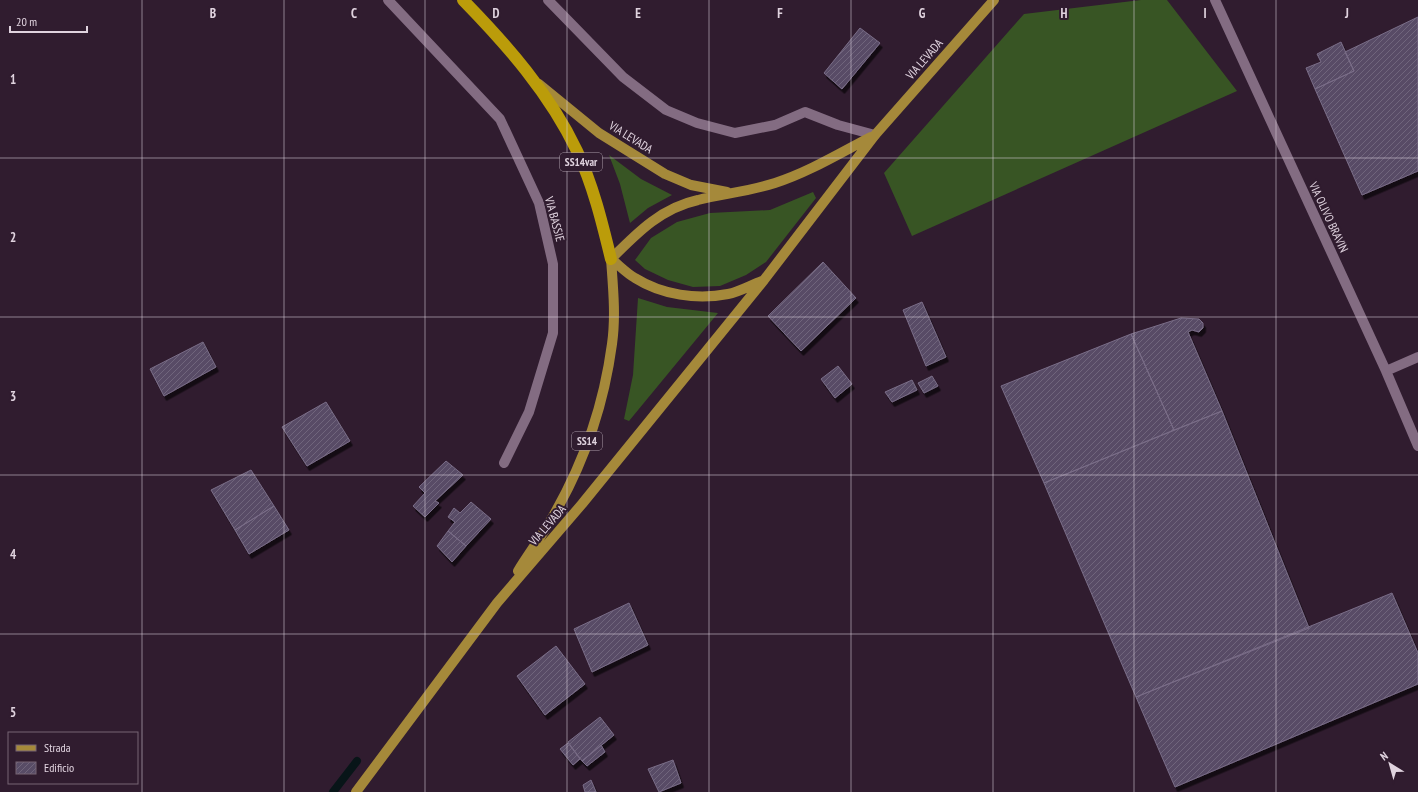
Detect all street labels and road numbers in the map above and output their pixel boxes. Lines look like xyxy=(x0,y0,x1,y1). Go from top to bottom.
street label: VIA LEVADA xyxy=(902,35,946,83)
street label: VIA LEVADA xyxy=(605,117,656,156)
road number: SS14var xyxy=(560,153,602,171)
street label: VIA OLIVO BRAVIN xyxy=(1306,178,1352,255)
street label: VIA BASSIE xyxy=(542,194,568,243)
road number: SS14 xyxy=(572,432,602,450)
street label: VIA LEVADA xyxy=(525,501,569,549)

